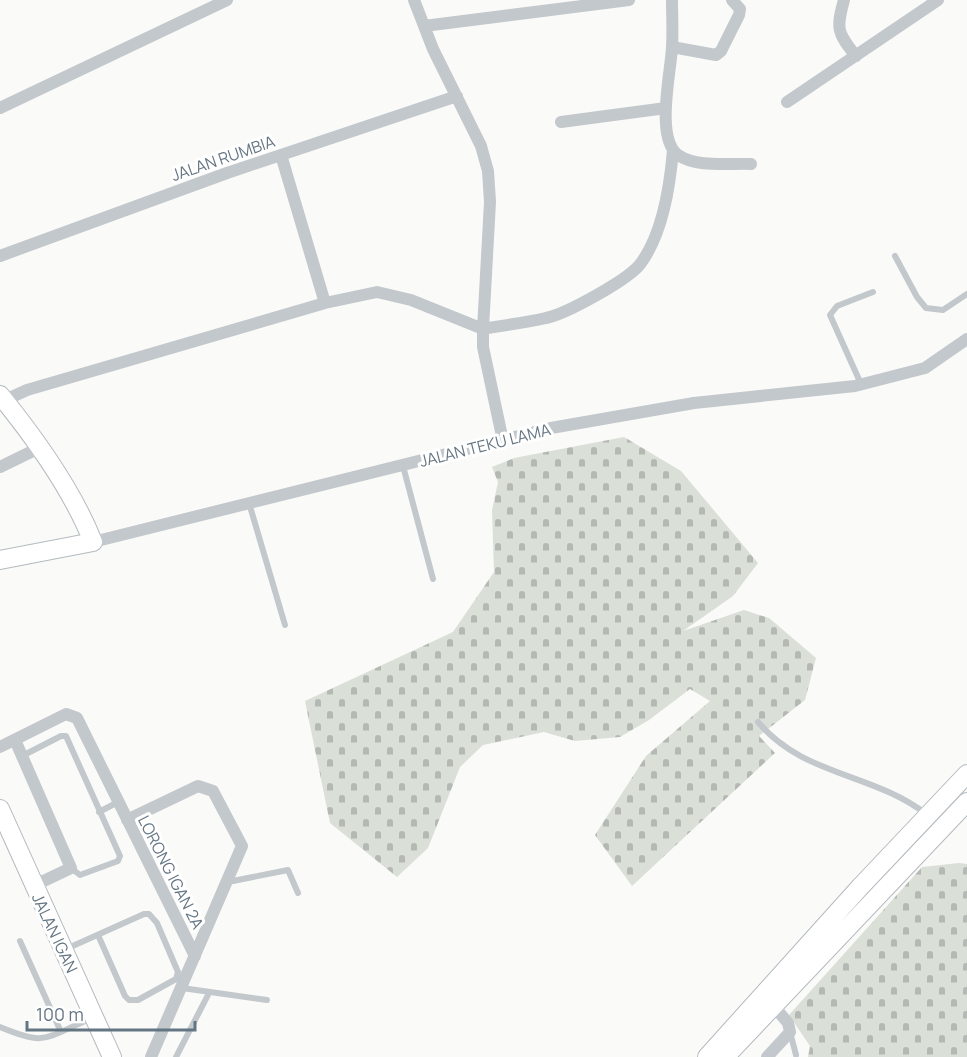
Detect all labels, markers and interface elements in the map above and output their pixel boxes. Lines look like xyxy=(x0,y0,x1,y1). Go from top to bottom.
street label: JALAN RUMBIA xyxy=(168,130,278,186)
street label: JALAN TEKU LAMA xyxy=(417,418,553,472)
street label: LORONG IGAN 2A xyxy=(133,812,209,932)
street label: JALAN IGAN xyxy=(27,890,83,976)
scale bar xyxy=(27,994,195,1032)
text: 100 m xyxy=(36,1002,84,1026)

